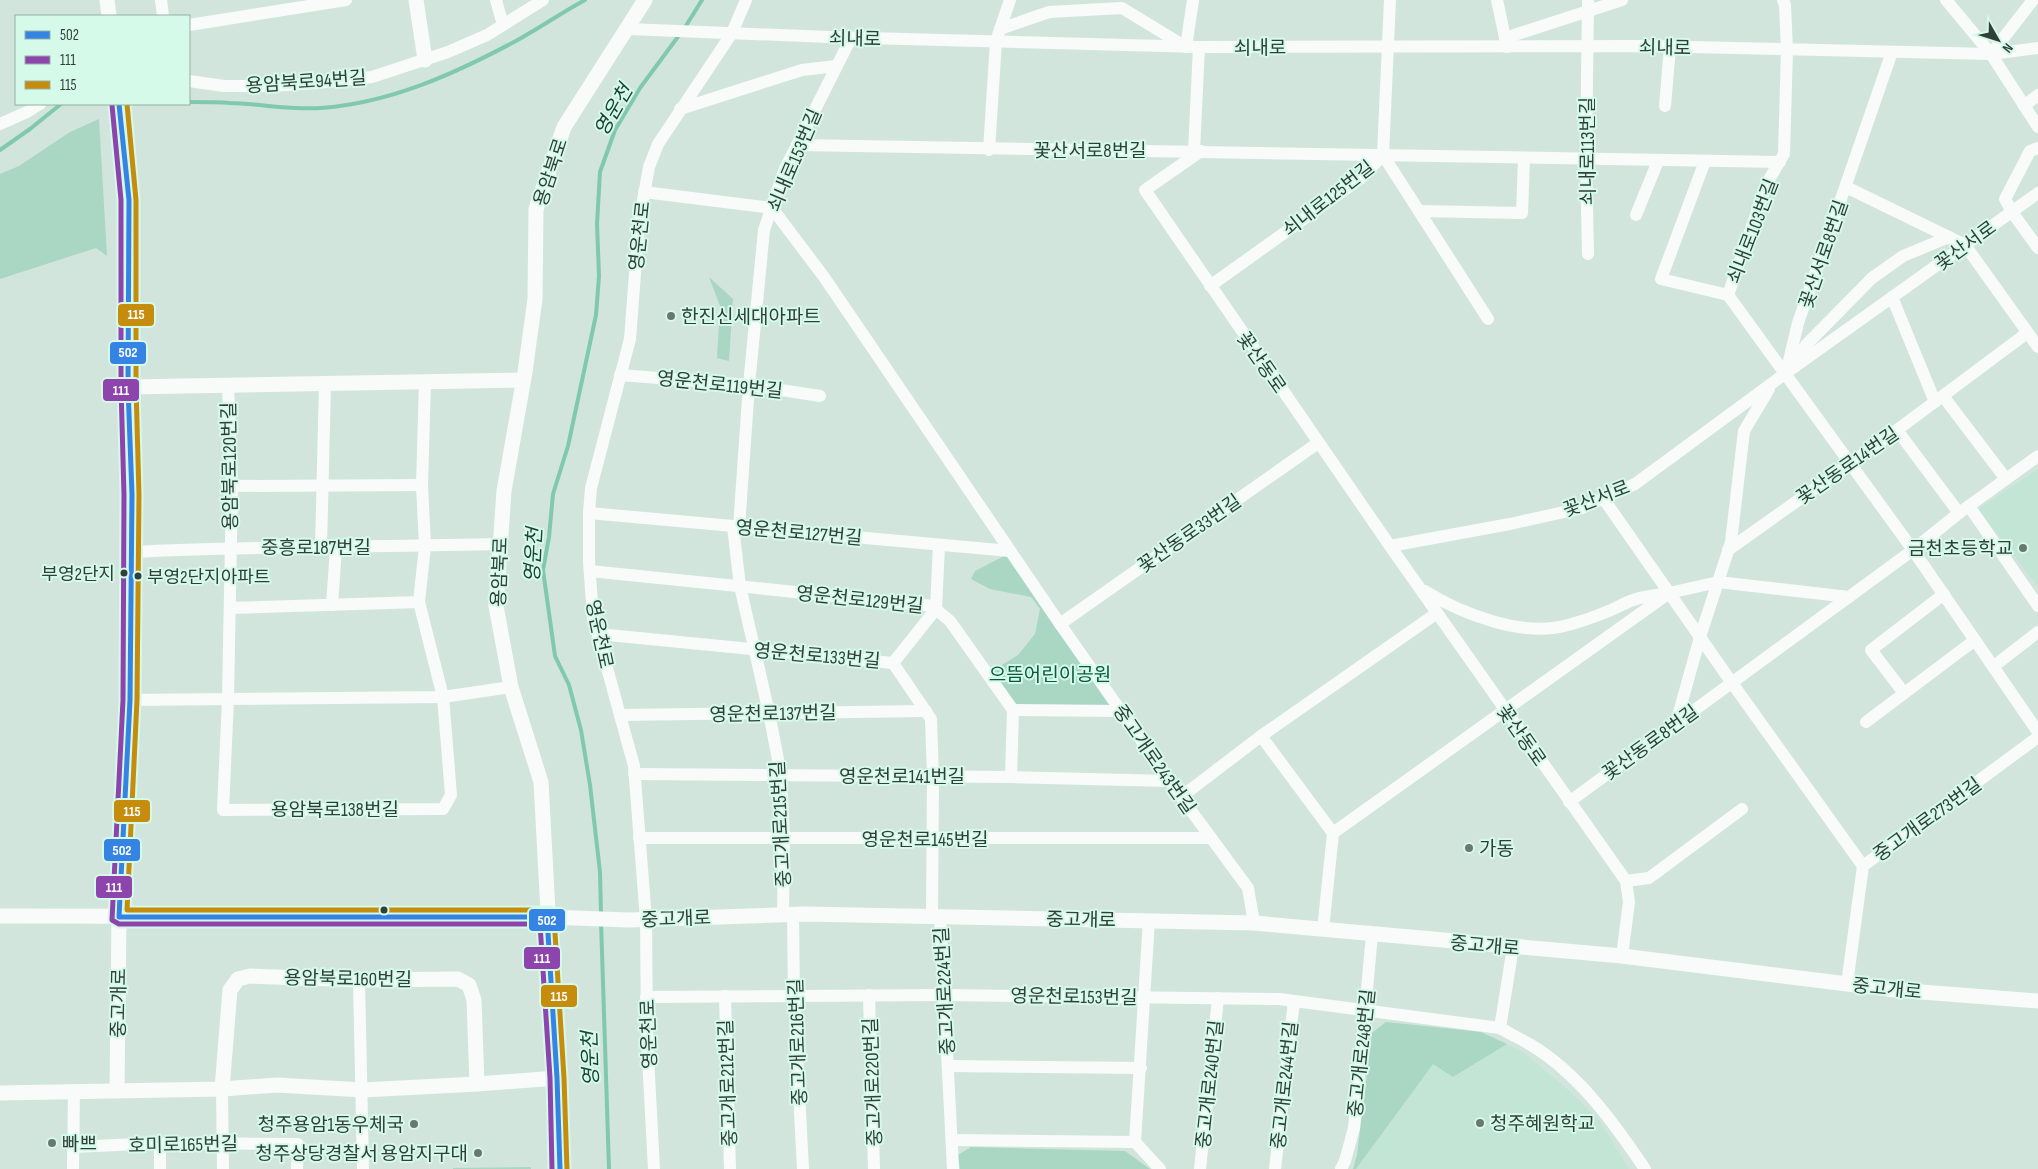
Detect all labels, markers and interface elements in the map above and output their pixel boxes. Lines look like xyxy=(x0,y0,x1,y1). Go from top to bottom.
legend xyxy=(15,15,190,105)
north arrow xyxy=(1973,15,2023,65)
text: 502 xyxy=(60,26,79,45)
street label: 쇠내로 xyxy=(829,28,881,51)
street label: 쇠내로 xyxy=(1234,37,1286,60)
street label: 쇠내로 xyxy=(1639,37,1691,60)
text: N xyxy=(1999,40,2017,56)
text: 111 xyxy=(60,51,77,70)
street label: 용암북로94번길 xyxy=(245,67,367,98)
text: 115 xyxy=(60,76,77,95)
water label: 영운천 xyxy=(590,78,639,140)
street label: 쇠내로113번길 xyxy=(1577,97,1600,205)
street label: 쇠내로153번길 xyxy=(763,106,827,216)
street label: 용암북로 xyxy=(530,136,573,209)
street label: 꽃산서로8번길 xyxy=(1033,140,1147,163)
street label: 쇠내로125번길 xyxy=(1279,156,1379,242)
street label: 쇠내로103번길 xyxy=(1723,176,1784,287)
street label: 꽃산서로8번길 xyxy=(1795,197,1854,312)
street label: 영운천로 xyxy=(625,200,656,272)
street label: 꽃산서로 xyxy=(1931,216,2001,276)
line badge: 115 xyxy=(117,303,155,327)
text: 115 xyxy=(127,306,145,323)
place label: 한진신세대아파트 xyxy=(681,306,821,329)
marker: 한진신세대아파트 xyxy=(665,310,677,322)
street label: 꽃산동로 xyxy=(1231,328,1290,398)
line badge: 502 xyxy=(109,341,147,365)
text: 502 xyxy=(119,344,137,361)
street label: 영운천로119번길 xyxy=(656,367,784,404)
line badge: 111 xyxy=(102,378,140,402)
text: 111 xyxy=(113,382,130,399)
street label: 용암북로120번길 xyxy=(218,402,243,530)
street label: 꽃산동로14번길 xyxy=(1792,423,1903,510)
street label: 꽃산서로 xyxy=(1560,476,1633,523)
street label: 꽃산동로33번길 xyxy=(1134,490,1246,578)
street label: 영운천로127번길 xyxy=(735,516,863,550)
water label: 영운천 xyxy=(521,524,548,583)
street label: 중흥로187번길 xyxy=(261,537,371,560)
street label: 용암북로 xyxy=(488,537,513,607)
place label: 금천초등학교 xyxy=(1908,538,2013,561)
marker: 금천초등학교 xyxy=(2017,542,2029,554)
place label: 부영2단지 xyxy=(41,564,115,585)
place label: 부영2단지아파트 xyxy=(147,567,270,588)
marker: 부영2단지 xyxy=(119,568,129,578)
marker: 부영2단지아파트 xyxy=(133,571,143,581)
street label: 영운천로129번길 xyxy=(795,582,925,619)
street label: 영운천로 xyxy=(580,598,617,671)
street label: 영운천로133번길 xyxy=(752,639,881,674)
park label: 으뜸어린이공원 xyxy=(989,664,1111,687)
street label: 중고개로243번길 xyxy=(1107,701,1200,819)
street label: 꽃산동로 xyxy=(1491,701,1550,771)
street label: 꽃산동로8번길 xyxy=(1598,701,1703,786)
street label: 영운천로137번길 xyxy=(709,702,837,727)
street label: 중고개로215번길 xyxy=(767,760,796,888)
street label: 영운천로141번길 xyxy=(839,766,965,789)
street label: 중고개로273번길 xyxy=(1869,773,1987,867)
line badge: 115 xyxy=(113,799,151,823)
street label: 용암북로138번길 xyxy=(271,799,399,822)
text: 115 xyxy=(123,803,141,820)
street label: 영운천로145번길 xyxy=(861,829,989,852)
line badge: 502 xyxy=(103,838,141,862)
place label: 가동 xyxy=(1479,838,1514,861)
text: 502 xyxy=(113,842,131,859)
marker: 가동 xyxy=(1463,842,1475,854)
line badge: 111 xyxy=(95,875,133,899)
text: 111 xyxy=(106,879,123,896)
unlabelled marker xyxy=(379,905,389,915)
street label: 중고개로 xyxy=(641,907,711,932)
line badge: 502 xyxy=(528,908,566,932)
street label: 중고개로 xyxy=(1046,908,1116,933)
text: 502 xyxy=(538,912,556,929)
street label: 중고개로224번길 xyxy=(931,926,960,1056)
street label: 중고개로 xyxy=(1449,932,1521,961)
line badge: 111 xyxy=(523,946,561,970)
text: 111 xyxy=(534,950,551,967)
street label: 용암북로160번길 xyxy=(284,967,412,992)
street label: 중고개로 xyxy=(107,968,132,1038)
street label: 중고개로 xyxy=(1851,974,1923,1005)
street label: 중고개로216번길 xyxy=(785,978,812,1106)
line badge: 115 xyxy=(540,984,578,1008)
street label: 영운천로153번길 xyxy=(1010,985,1138,1010)
text: 115 xyxy=(550,988,568,1005)
street label: 중고개로248번길 xyxy=(1344,988,1381,1118)
street label: 영운천로 xyxy=(637,999,662,1069)
street label: 중고개로220번길 xyxy=(860,1017,887,1147)
street label: 중고개로212번길 xyxy=(715,1019,742,1147)
street label: 중고개로240번길 xyxy=(1192,1019,1229,1150)
street label: 중고개로244번길 xyxy=(1267,1020,1304,1150)
water label: 영운천 xyxy=(578,1028,604,1087)
place label: 청주혜원학교 xyxy=(1490,1113,1595,1136)
place label: 청주용암1동우체국 xyxy=(258,1114,404,1137)
marker: 청주혜원학교 xyxy=(1474,1117,1486,1129)
marker: 청주용암1동우체국 xyxy=(408,1118,420,1130)
place label: 빠쁘 xyxy=(62,1133,97,1156)
street label: 호미로165번길 xyxy=(128,1133,238,1158)
marker: 빠쁘 xyxy=(46,1137,58,1149)
place label: 청주상당경찰서 용암지구대 xyxy=(255,1143,468,1166)
marker: 청주상당경찰서 용암지구대 xyxy=(472,1147,484,1159)

